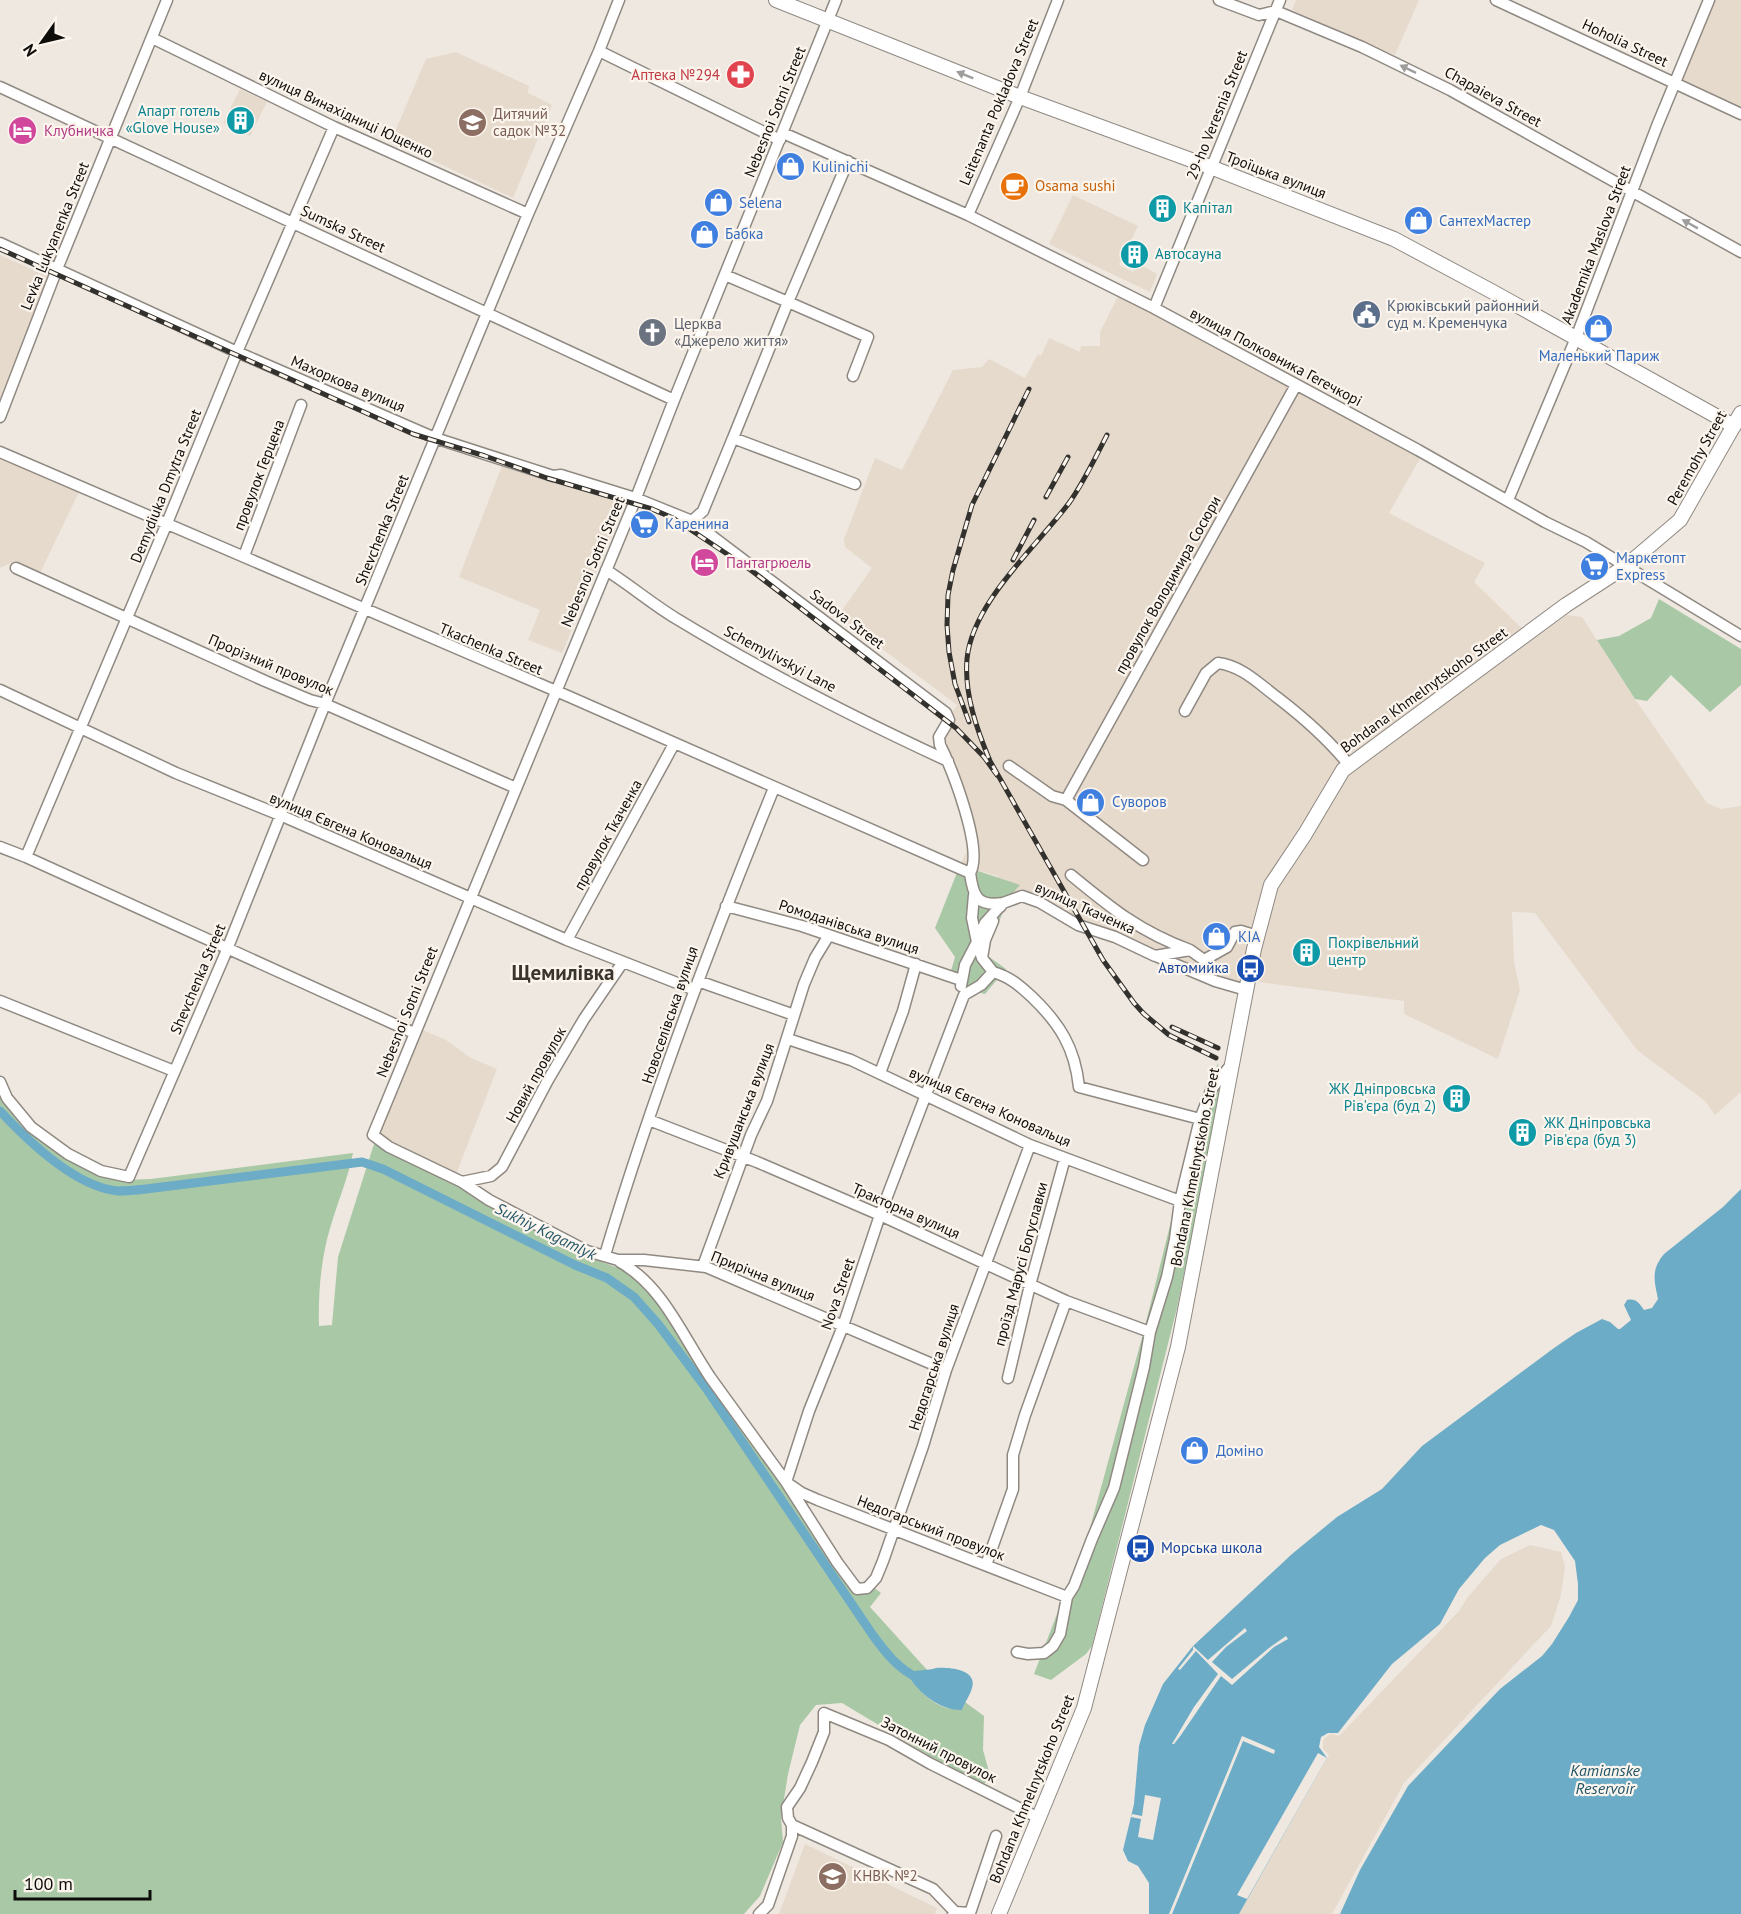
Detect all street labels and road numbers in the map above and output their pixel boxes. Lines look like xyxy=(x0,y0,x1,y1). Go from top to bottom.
street label: Hoholia Street xyxy=(1579,14,1671,71)
street label: Leitenanta Pokladova Street xyxy=(955,16,1042,188)
street label: Nebesnoi Sotni Street xyxy=(740,44,810,180)
street label: 29-ho Veresnia Street xyxy=(1182,47,1251,182)
street label: Chapaieva Street xyxy=(1441,62,1545,131)
street label: вулиця Винахідниці Ющенко xyxy=(256,65,436,162)
street label: Троїцька вулиця xyxy=(1223,147,1329,202)
street label: Levka Lukyanenka Street xyxy=(16,159,93,313)
street label: Akademika Maslova Street xyxy=(1556,163,1635,327)
street label: Sumska Street xyxy=(298,201,389,256)
street label: вулиця Полковника Гегечкорі xyxy=(1187,303,1366,410)
street label: Махоркова вулиця xyxy=(288,351,408,416)
street label: Demydiuka Dmytra Street xyxy=(126,406,205,566)
street label: Peremohy Street xyxy=(1663,407,1730,508)
street label: провулок Герцена xyxy=(229,417,288,533)
street label: Shevchenka Street xyxy=(351,471,412,588)
street label: провулок Володимира Сосюри xyxy=(1111,492,1225,677)
street label: Nebesnoi Sotni Street xyxy=(557,494,629,630)
street label: Sadova Street xyxy=(806,584,888,653)
street label: Tkachenka Street xyxy=(437,618,546,679)
street label: Schemylivskyi Lane xyxy=(721,621,840,696)
street label: Bohdana Khmelnytskoho Street xyxy=(1336,623,1511,757)
street label: Прорізний провулок xyxy=(206,630,338,700)
street label: провулок Ткаченка xyxy=(569,776,646,893)
street label: вулиця Євгена Коновальця xyxy=(267,788,436,874)
street label: вулиця Ткаченка xyxy=(1032,877,1138,938)
street label: Ромоданівська вулиця xyxy=(777,895,922,958)
street label: Shevchenka Street xyxy=(166,921,229,1037)
street label: Nebesnoi Sotni Street xyxy=(372,944,442,1080)
street label: Новоселівська вулиця xyxy=(637,944,702,1086)
street label: Новий провулок xyxy=(501,1023,570,1126)
street label: Кривушанська вулиця xyxy=(709,1040,778,1182)
street label: вулиця Євгена Коновальця xyxy=(906,1062,1074,1151)
street label: Bohdana Khmelnytskoho Street xyxy=(1166,1066,1223,1268)
street label: Тракторна вулиця xyxy=(849,1178,963,1243)
street label: проїзд Марусі Богуславки xyxy=(989,1180,1052,1348)
street label: Прирічна вулиця xyxy=(708,1246,818,1305)
street label: Nova Street xyxy=(816,1255,859,1332)
street label: Недогарська вулиця xyxy=(904,1301,963,1433)
street label: Недогарський провулок xyxy=(854,1491,1009,1565)
street label: Bohdana Khmelnytskoho Street xyxy=(985,1692,1078,1886)
street label: Затонний провулок xyxy=(878,1712,1001,1787)

